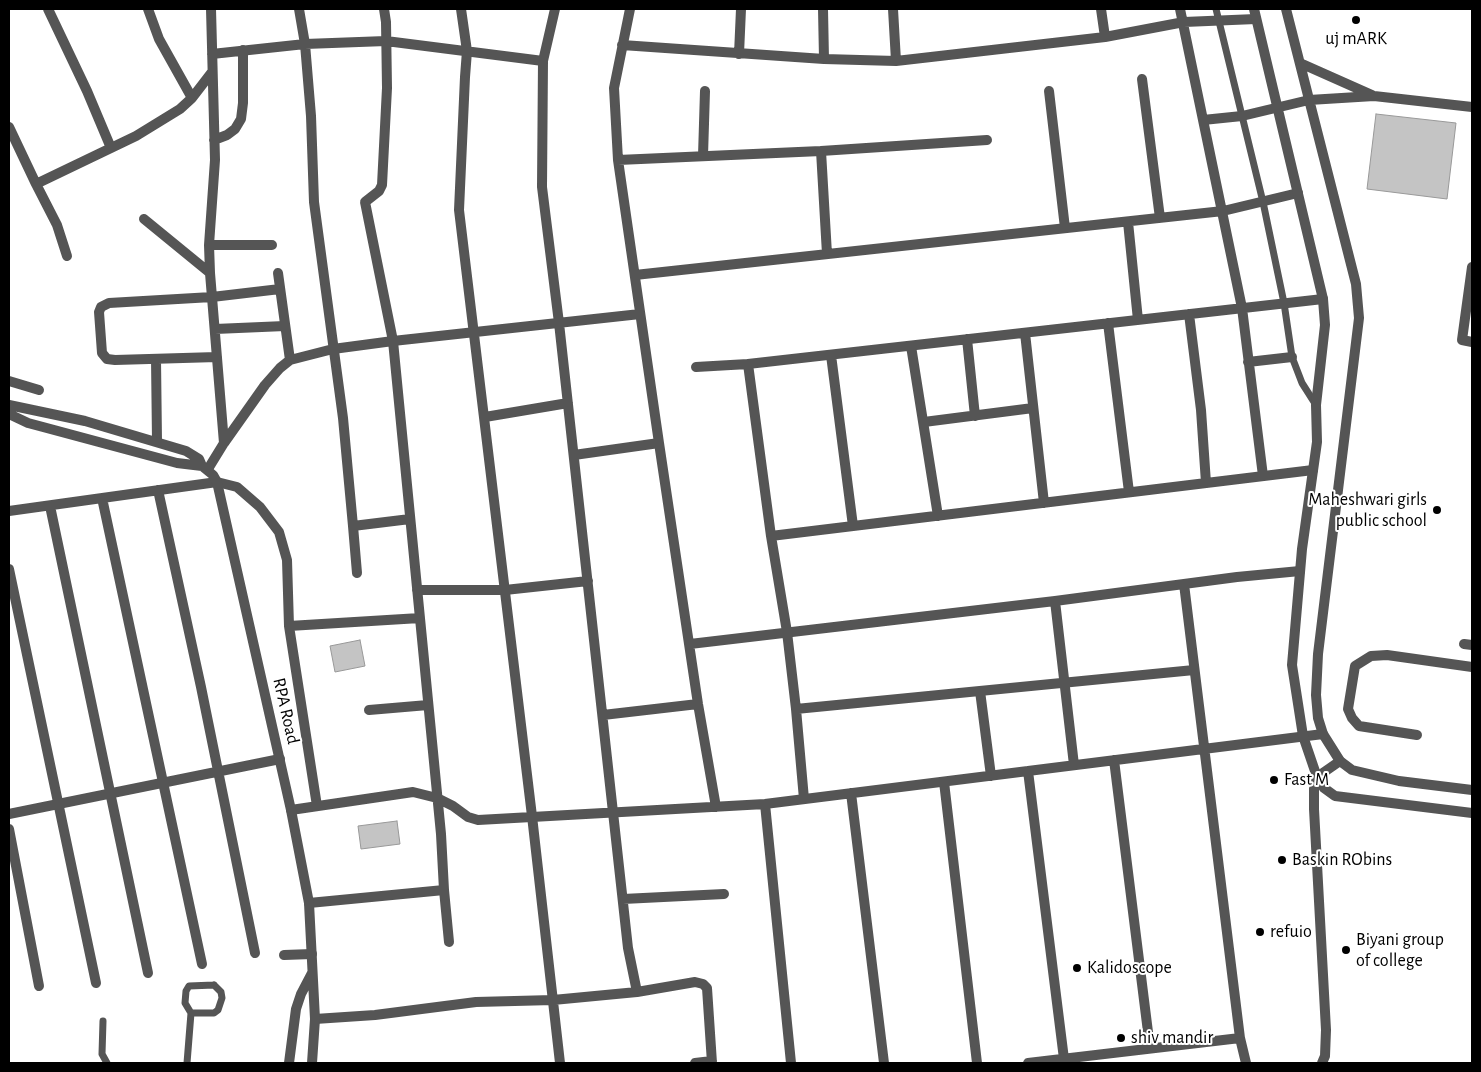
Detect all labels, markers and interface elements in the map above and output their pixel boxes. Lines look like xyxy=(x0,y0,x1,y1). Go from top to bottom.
marker: uj mARK xyxy=(1350,14,1362,26)
place label: uj mARK xyxy=(1325,28,1387,50)
place label: Maheshwari girls public school xyxy=(1308,489,1427,532)
marker: Maheshwari girls public school xyxy=(1431,504,1443,516)
street label: RPA Road xyxy=(268,676,304,746)
place label: Fast M xyxy=(1284,769,1329,791)
marker: Fast M xyxy=(1268,774,1280,786)
place label: Baskin RObins xyxy=(1292,849,1392,871)
marker: Baskin RObins xyxy=(1276,854,1288,866)
place label: refuio xyxy=(1270,921,1312,943)
marker: refuio xyxy=(1254,926,1266,938)
place label: Biyani group of college xyxy=(1356,929,1444,972)
marker: Biyani group of college xyxy=(1340,944,1352,956)
place label: Kalidoscope xyxy=(1087,957,1172,979)
marker: Kalidoscope xyxy=(1071,962,1083,974)
place label: shiv mandir xyxy=(1131,1027,1213,1049)
marker: shiv mandir xyxy=(1115,1032,1127,1044)

